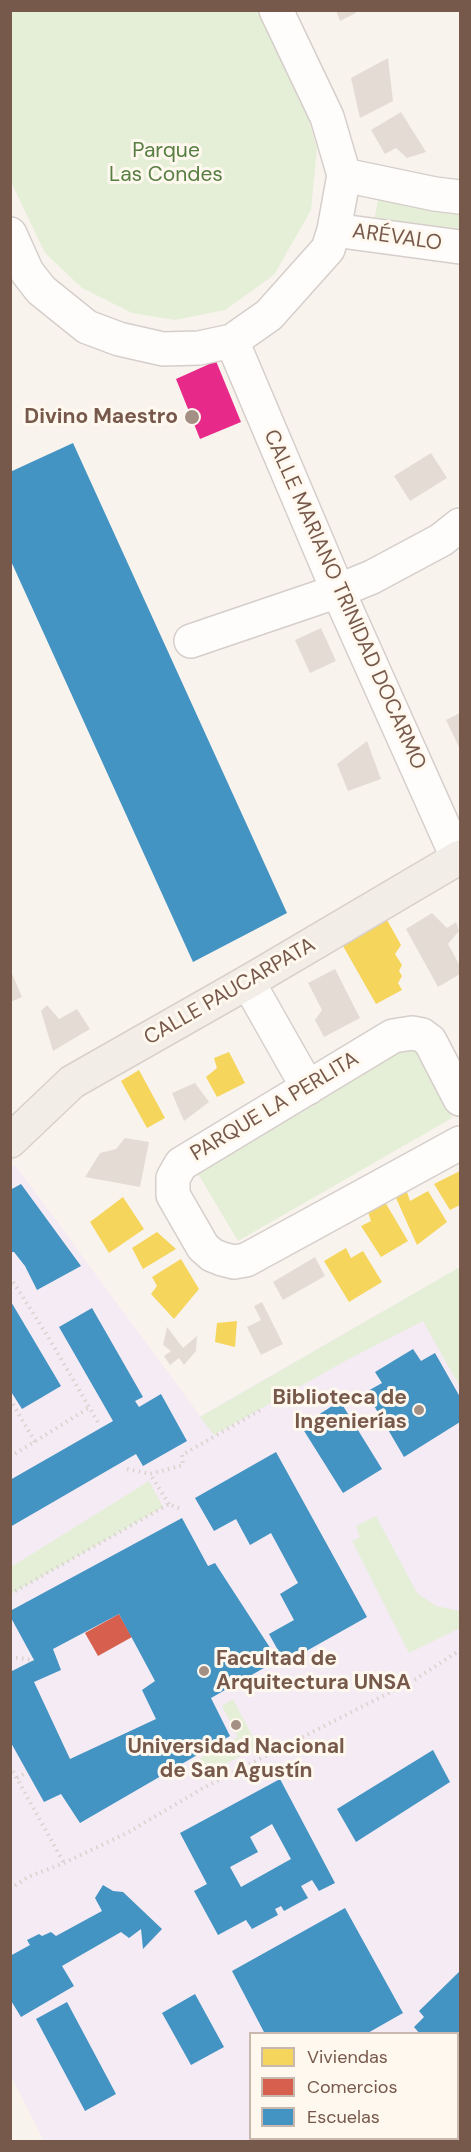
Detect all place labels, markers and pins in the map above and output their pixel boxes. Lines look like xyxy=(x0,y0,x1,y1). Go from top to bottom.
place label: Divino Maestro xyxy=(24,404,178,430)
marker: Divino Maestro xyxy=(183,408,201,426)
place label: Biblioteca de Ingenierías xyxy=(272,1385,407,1435)
marker: Biblioteca de Ingenierías xyxy=(412,1403,426,1417)
place label: Facultad de Arquitectura UNSA xyxy=(216,1646,411,1696)
marker: Facultad de Arquitectura UNSA xyxy=(197,1664,211,1678)
marker: Universidad Nacional de San Agustín xyxy=(229,1718,243,1732)
place label: Universidad Nacional de San Agustín xyxy=(127,1734,345,1784)

